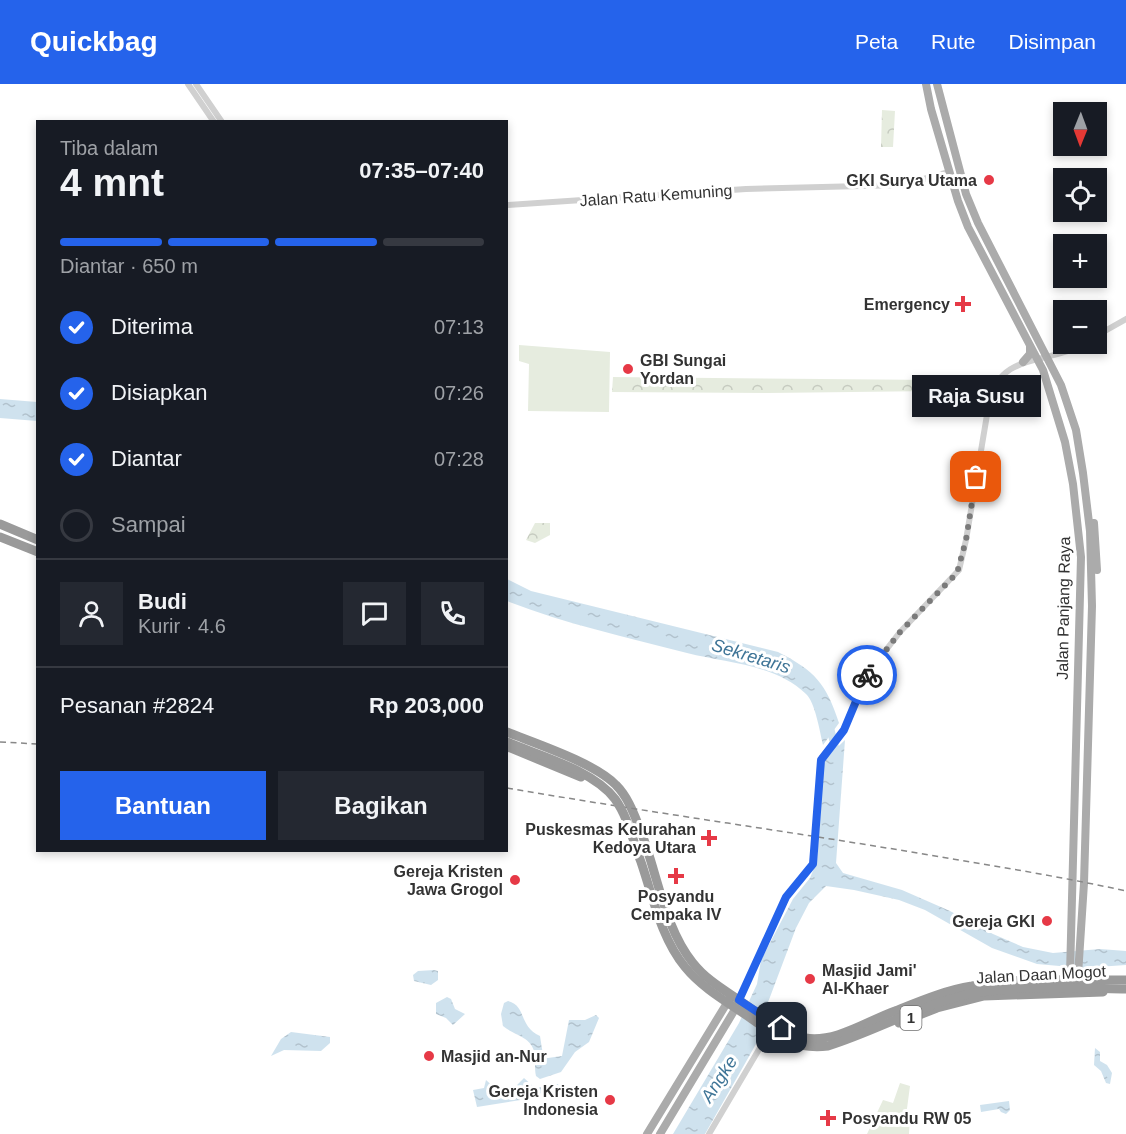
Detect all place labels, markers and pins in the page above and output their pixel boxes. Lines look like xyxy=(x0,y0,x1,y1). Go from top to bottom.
place label: GKI Surya Utama xyxy=(846,172,977,189)
marker: GKI Surya Utama xyxy=(982,173,996,187)
marker: Emergency xyxy=(954,295,972,313)
place label: Emergency xyxy=(864,296,950,313)
place label: GBI Sungai Yordan xyxy=(640,352,726,387)
marker: GBI Sungai Yordan xyxy=(621,362,635,376)
callout: Raja Susu xyxy=(912,375,1040,417)
pin xyxy=(950,451,1001,502)
place label: Puskesmas Kelurahan Kedoya Utara xyxy=(525,821,696,856)
marker: Puskesmas Kelurahan Kedoya Utara xyxy=(700,829,718,847)
place label: Gereja Kristen Jawa Grogol xyxy=(394,863,503,898)
marker: Posyandu Cempaka IV xyxy=(667,867,685,885)
marker: Gereja Kristen Jawa Grogol xyxy=(508,873,522,887)
place label: Posyandu Cempaka IV xyxy=(631,888,722,923)
place label: Gereja GKI xyxy=(952,913,1035,930)
marker: Gereja GKI xyxy=(1040,914,1054,928)
place label: Masjid Jami' Al-Khaer xyxy=(822,962,917,997)
marker: Masjid Jami' Al-Khaer xyxy=(803,972,817,986)
pin xyxy=(756,1002,807,1053)
place label: Masjid an-Nur xyxy=(441,1048,547,1065)
marker: Masjid an-Nur xyxy=(422,1049,436,1063)
place label: Gereja Kristen Indonesia xyxy=(489,1083,598,1118)
marker: Gereja Kristen Indonesia xyxy=(603,1093,617,1107)
marker: Posyandu RW 05 xyxy=(819,1109,837,1127)
place label: Posyandu RW 05 xyxy=(842,1110,972,1127)

